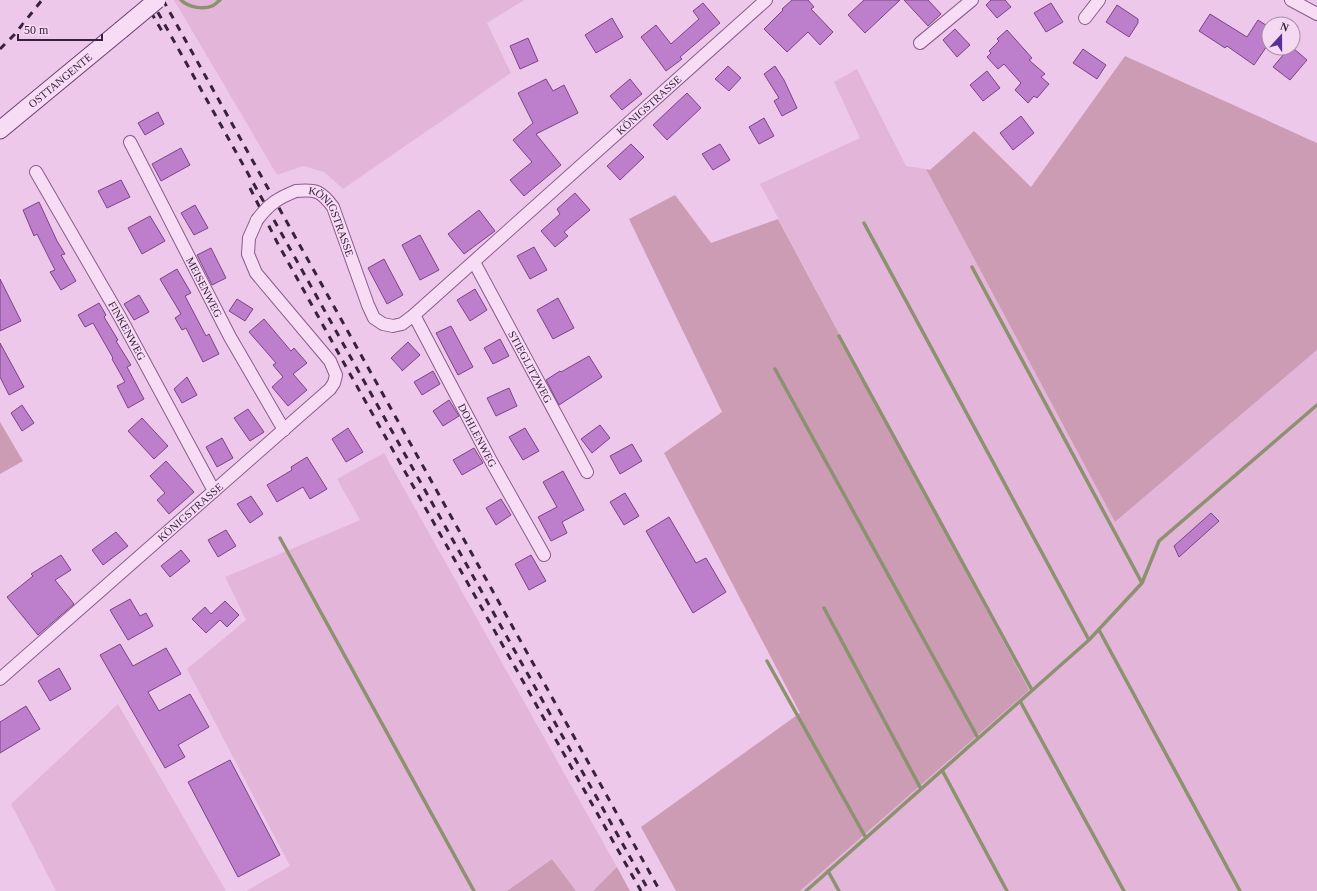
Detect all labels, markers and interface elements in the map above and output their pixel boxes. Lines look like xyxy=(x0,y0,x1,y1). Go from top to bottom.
scale bar xyxy=(18,16,102,42)
north arrow xyxy=(1261,16,1301,56)
text: N xyxy=(1279,20,1290,34)
text: 50 m xyxy=(24,23,49,37)
street label: OSTTANGENTE xyxy=(26,50,94,110)
street label: KÖNIGSTRASSE xyxy=(614,73,684,137)
street label: KÖNIGSTRASSE xyxy=(308,184,356,258)
street label: MEISENWEG xyxy=(184,255,225,319)
street label: FINKENWEG xyxy=(106,299,148,362)
street label: STIEGLITZWEG xyxy=(506,329,555,405)
street label: DOHLENWEG xyxy=(456,401,499,469)
street label: KÖNIGSTRASSE xyxy=(155,480,225,544)

